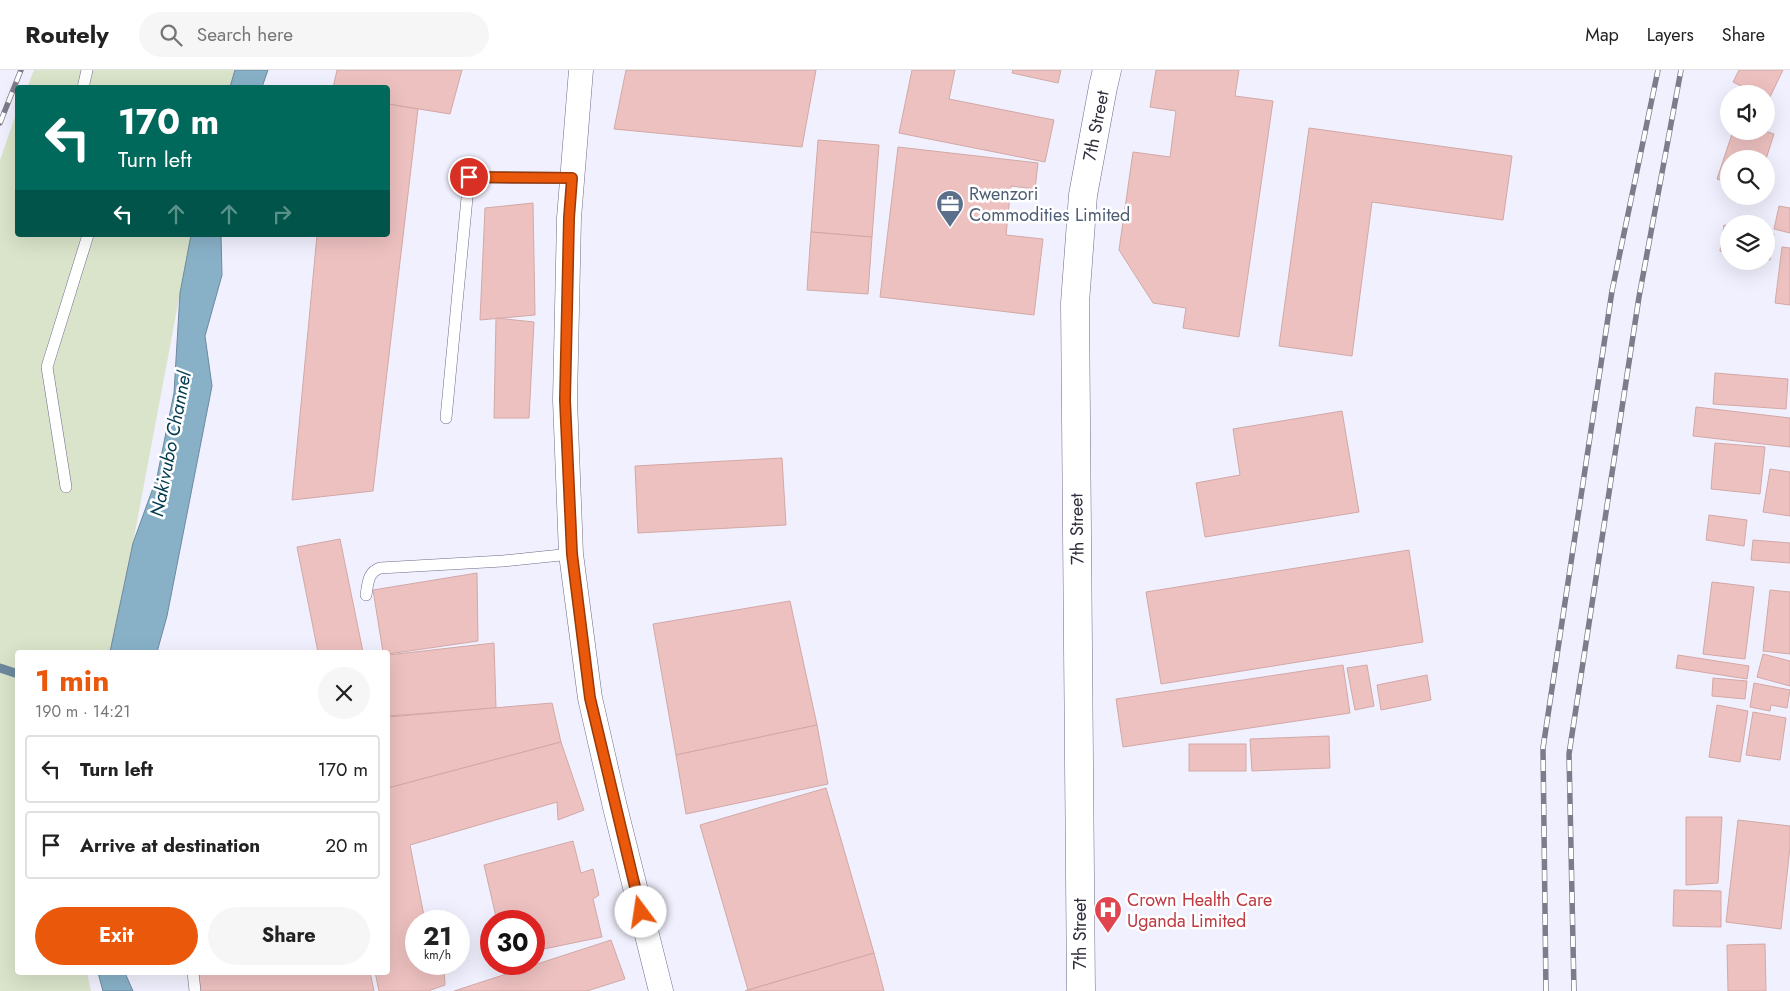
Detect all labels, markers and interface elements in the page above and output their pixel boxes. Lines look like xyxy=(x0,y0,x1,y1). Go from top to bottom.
search box xyxy=(139,12,489,57)
text: Routely xyxy=(25,17,109,52)
icon: search xyxy=(157,21,185,49)
text: Search here xyxy=(197,21,293,48)
text: Map xyxy=(1585,22,1619,48)
text: Layers xyxy=(1647,22,1694,48)
text: Share xyxy=(1722,22,1765,48)
map controls xyxy=(1720,85,1775,270)
button: sound xyxy=(1720,85,1775,140)
street label: 7th Street xyxy=(1076,88,1116,164)
text: 170 m xyxy=(118,97,219,147)
icon: left xyxy=(35,105,100,170)
text: Turn left xyxy=(118,143,192,175)
button: search xyxy=(1720,150,1775,205)
pin xyxy=(448,156,490,198)
icon: arrive xyxy=(455,163,483,191)
place label: Rwenzori Commodities Limited xyxy=(969,181,1130,228)
office icon: Rwenzori Commodities Limited xyxy=(935,189,965,228)
icon: left xyxy=(109,200,137,228)
icon: ahead xyxy=(162,200,190,228)
icon: ahead xyxy=(215,200,243,228)
icon: right xyxy=(268,200,296,228)
button: layers xyxy=(1720,215,1775,270)
water label: Nakivubo Channel xyxy=(143,368,198,519)
street label: 7th Street xyxy=(1063,492,1091,565)
text: 1 min xyxy=(35,659,109,702)
button: close xyxy=(318,667,370,719)
text: 190 m · 14:21 xyxy=(35,700,130,723)
icon: left xyxy=(37,755,65,783)
text: Turn left xyxy=(80,756,153,783)
text: 170 m xyxy=(318,756,368,783)
icon: arrive xyxy=(37,831,65,859)
text: Arrive at destination xyxy=(80,832,260,859)
text: 20 m xyxy=(325,832,368,859)
position arrow xyxy=(614,885,666,937)
place label: Crown Health Care Uganda Limited xyxy=(1127,887,1272,934)
hospital icon: Crown Health Care Uganda Limited xyxy=(1093,895,1123,934)
street label: 7th Street xyxy=(1067,898,1093,970)
button: Exit xyxy=(35,907,198,965)
button: Share xyxy=(208,907,370,965)
speed limit sign: 30 xyxy=(480,910,545,975)
text: 21 xyxy=(423,918,452,954)
text: km/h xyxy=(424,946,451,964)

